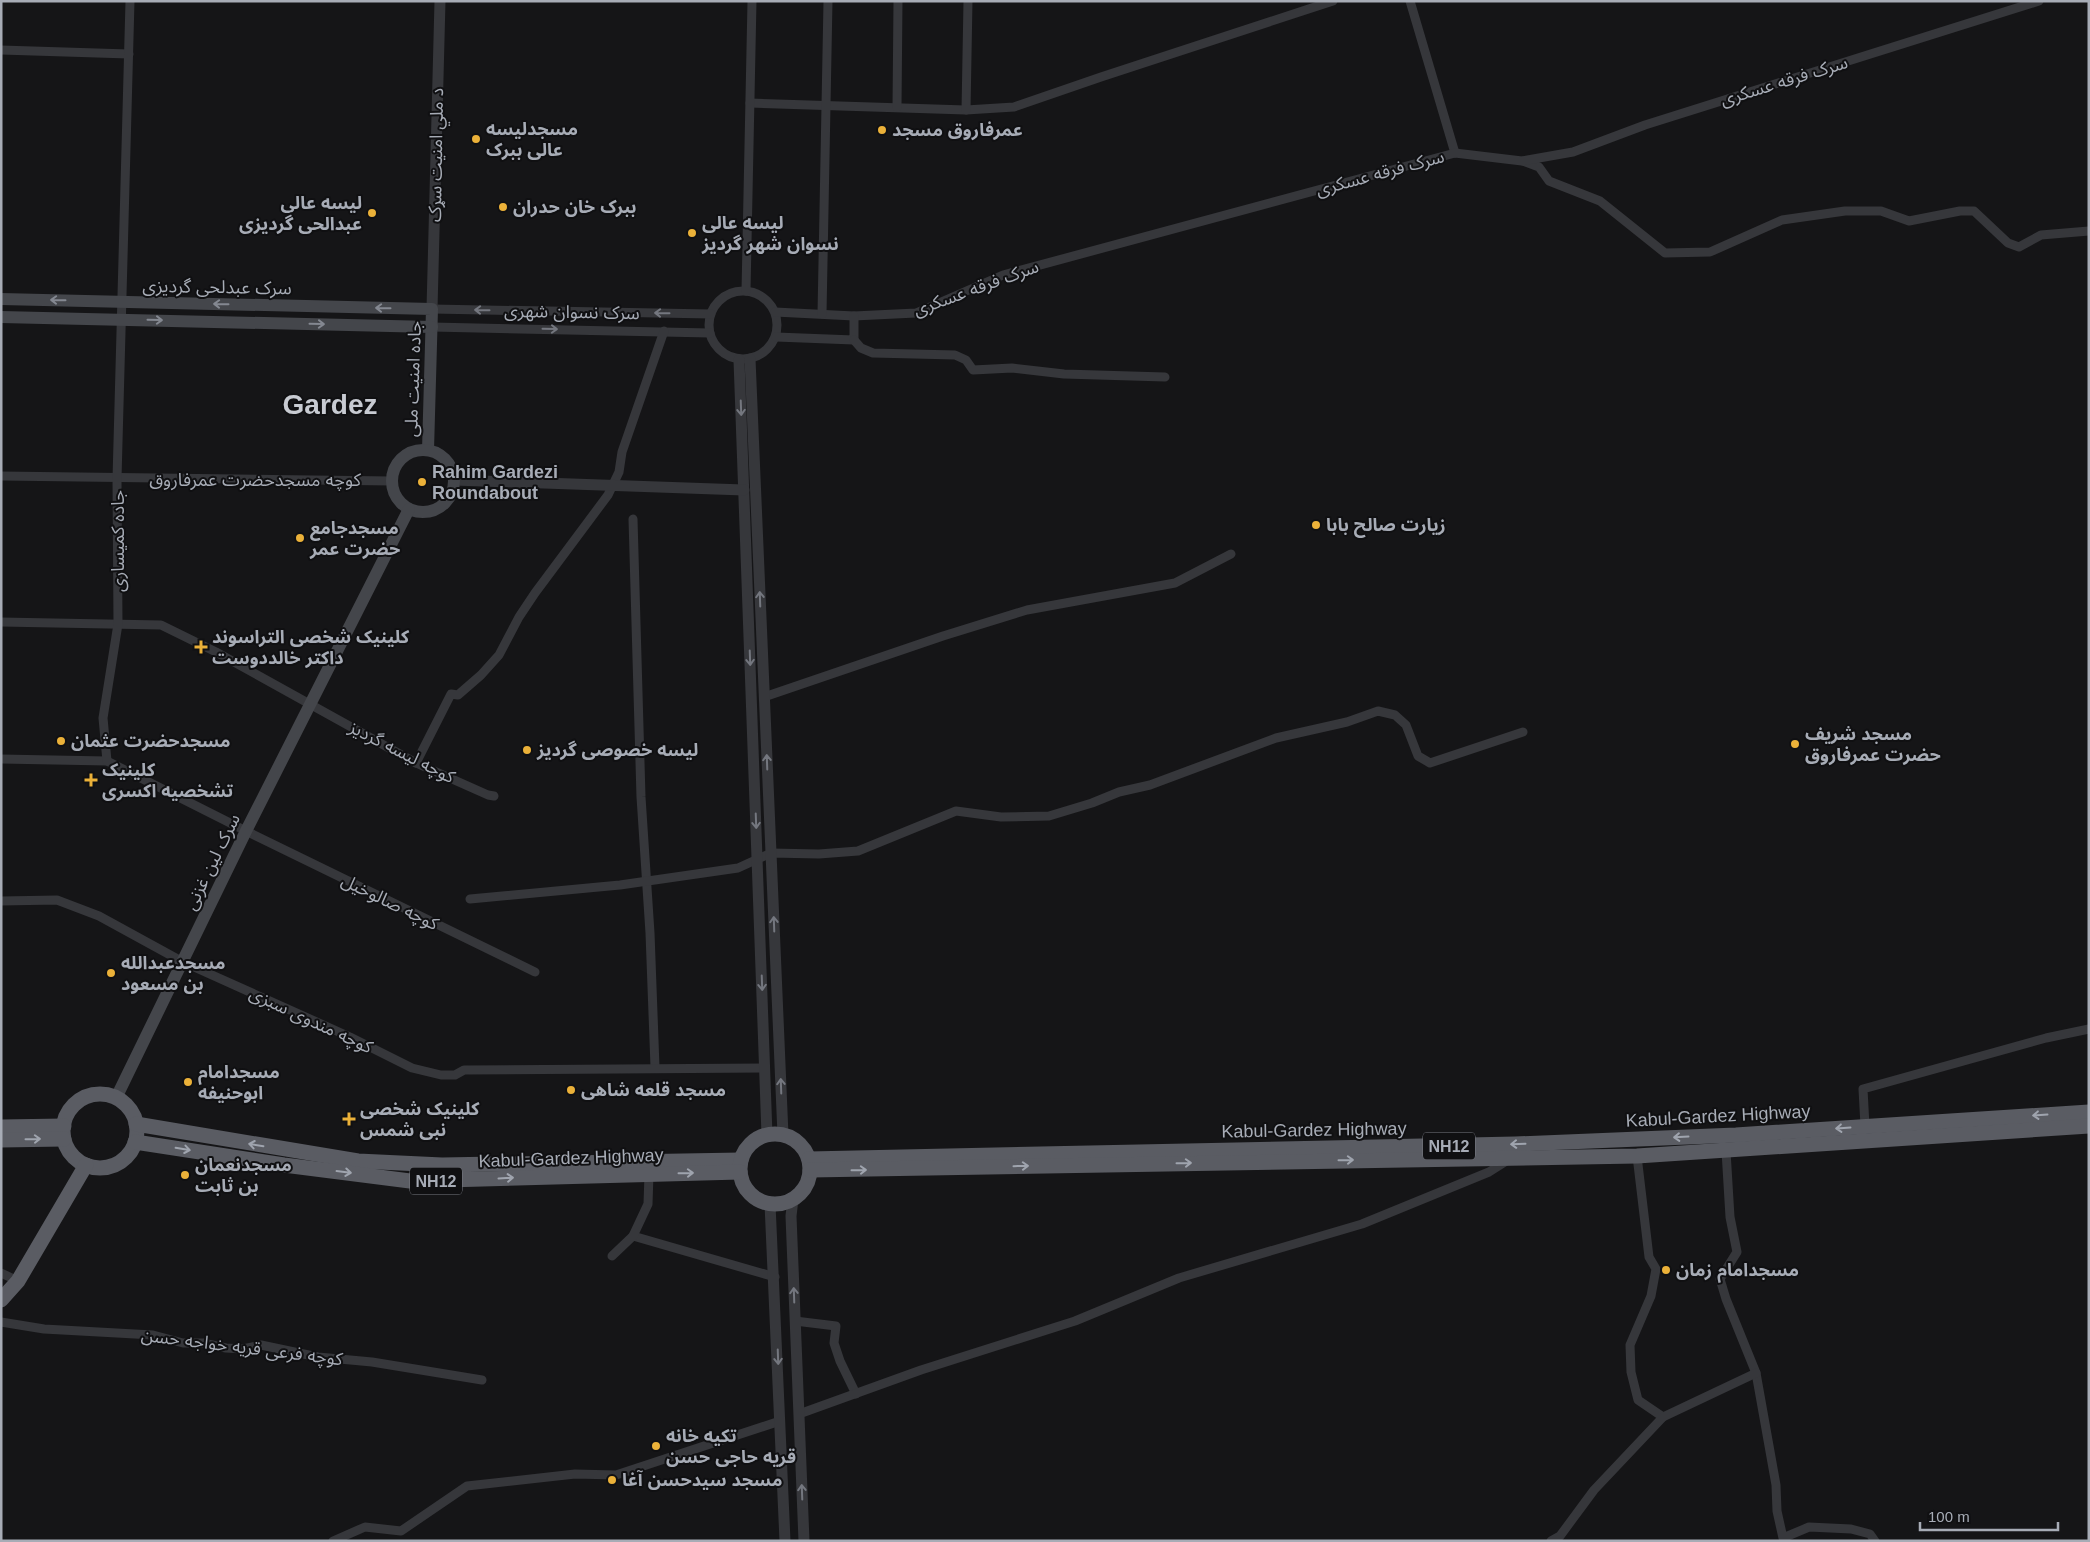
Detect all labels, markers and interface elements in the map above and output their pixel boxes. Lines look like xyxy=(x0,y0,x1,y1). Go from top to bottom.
street label: سرک فرقه عسکری xyxy=(1718,52,1850,111)
street label: د ملي امنیت سړک xyxy=(425,88,450,222)
place label: مسجدلیسه عالی ببرک xyxy=(486,119,578,161)
place label: عمرفاروق مسجد xyxy=(892,120,1023,141)
marker: عمرفاروق مسجد xyxy=(876,124,888,136)
marker: مسجدلیسه عالی ببرک xyxy=(470,133,482,145)
street label: سرک فرقه عسکری xyxy=(1314,146,1447,201)
place label: لیسه عالی عبدالحی گردیزی xyxy=(239,193,362,235)
place label: ببرک خان حدران xyxy=(513,197,637,218)
marker: ببرک خان حدران xyxy=(497,201,509,213)
marker: لیسه عالی عبدالحی گردیزی xyxy=(366,207,378,219)
place label: لیسه عالی نسوان شهر گردیز xyxy=(701,213,839,255)
marker: لیسه عالی نسوان شهر گردیز xyxy=(686,227,698,239)
street label: سرک فرقه عسکری xyxy=(911,256,1042,321)
street label: سرک عبدلحی گردیزی xyxy=(142,276,292,299)
one-way arrow xyxy=(51,296,67,305)
one-way arrow xyxy=(213,299,230,309)
street label: سرک نسوان شهری xyxy=(504,301,640,324)
one-way arrow xyxy=(376,303,392,313)
one-way arrow xyxy=(475,305,491,315)
one-way arrow xyxy=(655,308,671,318)
one-way arrow xyxy=(146,315,163,325)
one-way arrow xyxy=(309,320,325,329)
street label: جاده امنیت ملی xyxy=(401,321,426,437)
one-way arrow xyxy=(542,325,558,334)
district label: Gardez xyxy=(283,389,377,420)
one-way arrow xyxy=(736,400,746,416)
place label: Rahim Gardezi Roundabout xyxy=(432,462,558,503)
street label: کوچه مسجدحضرت عمرفاروق xyxy=(149,470,361,491)
marker: Rahim Gardezi Roundabout xyxy=(416,476,428,488)
street label: جاده کمیساری xyxy=(108,490,129,592)
place label: زیارت صالح بابا xyxy=(1326,515,1446,538)
place label: مسجدجامع حضرت عمر xyxy=(309,518,400,560)
marker: زیارت صالح بابا xyxy=(1310,519,1322,531)
marker: مسجدجامع حضرت عمر xyxy=(294,532,306,544)
one-way arrow xyxy=(756,592,765,608)
place label: کلینیک شخصی التراسوند داکتر خالددوست xyxy=(212,627,410,669)
marker: کلینیک شخصی التراسوند داکتر خالددوست xyxy=(194,640,208,654)
one-way arrow xyxy=(745,650,755,666)
street label: کوچه لیسه گردیز xyxy=(344,716,459,788)
place label: مسجد شریف حضرت عمرفاروق xyxy=(1805,724,1941,766)
place label: مسجدحضرت عثمان xyxy=(71,731,230,752)
marker: مسجدحضرت عثمان xyxy=(55,735,67,747)
marker: مسجد شریف حضرت عمرفاروق xyxy=(1789,738,1801,750)
place label: لیسه خصوصی گردیز xyxy=(536,740,698,761)
marker: لیسه خصوصی گردیز xyxy=(521,744,533,756)
one-way arrow xyxy=(763,754,772,770)
place label: کلینیک تشخصیه اکسری xyxy=(102,760,234,802)
marker: کلینیک تشخصیه اکسری xyxy=(84,773,98,787)
street label: سرک لین غزنی xyxy=(180,811,245,914)
one-way arrow xyxy=(751,812,761,828)
street label: کوچه صالوخیل xyxy=(338,870,442,935)
one-way arrow xyxy=(770,916,779,932)
place label: مسجدعبدالله بن مسعود xyxy=(121,953,226,994)
marker: مسجدعبدالله بن مسعود xyxy=(105,967,117,979)
one-way arrow xyxy=(757,974,767,991)
street label: کوچه مندوی سبزی xyxy=(246,983,376,1058)
place label: مسجدامام ابوحنیفه xyxy=(198,1062,280,1103)
marker: مسجدامام ابوحنیفه xyxy=(182,1076,194,1088)
one-way arrow xyxy=(777,1079,786,1095)
place label: مسجد قلعه شاهی xyxy=(581,1080,726,1100)
marker: مسجد قلعه شاهی xyxy=(565,1084,577,1096)
place label: کلینیک شخصی نبی شمس xyxy=(360,1099,480,1140)
street label: Kabul-Gardez Highway xyxy=(1625,1101,1811,1131)
one-way arrow xyxy=(2032,1110,2048,1119)
marker: کلینیک شخصی نبی شمس xyxy=(342,1112,356,1126)
street label: Kabul-Gardez Highway xyxy=(1221,1118,1407,1142)
one-way arrow xyxy=(1835,1123,1851,1132)
road number: NH12 xyxy=(1423,1132,1475,1160)
one-way arrow xyxy=(1673,1132,1690,1142)
one-way arrow xyxy=(24,1134,41,1144)
one-way arrow xyxy=(1511,1139,1527,1149)
one-way arrow xyxy=(249,1140,265,1150)
one-way arrow xyxy=(175,1144,191,1154)
street label: Kabul-Gardez Highway xyxy=(478,1145,664,1171)
place label: مسجدنعمان بن ثابت xyxy=(195,1155,292,1196)
one-way arrow xyxy=(1338,1155,1354,1165)
one-way arrow xyxy=(1175,1159,1191,1168)
one-way arrow xyxy=(1013,1162,1029,1171)
one-way arrow xyxy=(850,1165,866,1174)
one-way arrow xyxy=(336,1167,352,1177)
road number: NH12 xyxy=(410,1168,462,1194)
one-way arrow xyxy=(678,1168,694,1178)
marker: مسجدنعمان بن ثابت xyxy=(179,1169,191,1181)
one-way arrow xyxy=(498,1173,514,1182)
place label: مسجدامام زمان xyxy=(1676,1260,1799,1283)
marker: مسجدامام زمان xyxy=(1660,1264,1672,1276)
one-way arrow xyxy=(790,1287,799,1303)
street label: کوچه فرعی قریه خواجه حسن xyxy=(140,1325,344,1370)
one-way arrow xyxy=(773,1349,782,1365)
place label: تکیه خانه قریه حاجی حسن xyxy=(666,1426,796,1468)
marker: تکیه خانه قریه حاجی حسن xyxy=(650,1440,662,1452)
place label: مسجد سیدحسن آغا xyxy=(622,1469,782,1490)
marker: مسجد سیدحسن آغا xyxy=(606,1474,618,1486)
one-way arrow xyxy=(797,1484,807,1500)
scale bar xyxy=(1920,1500,2058,1532)
text: 100 m xyxy=(1928,1508,1970,1525)

